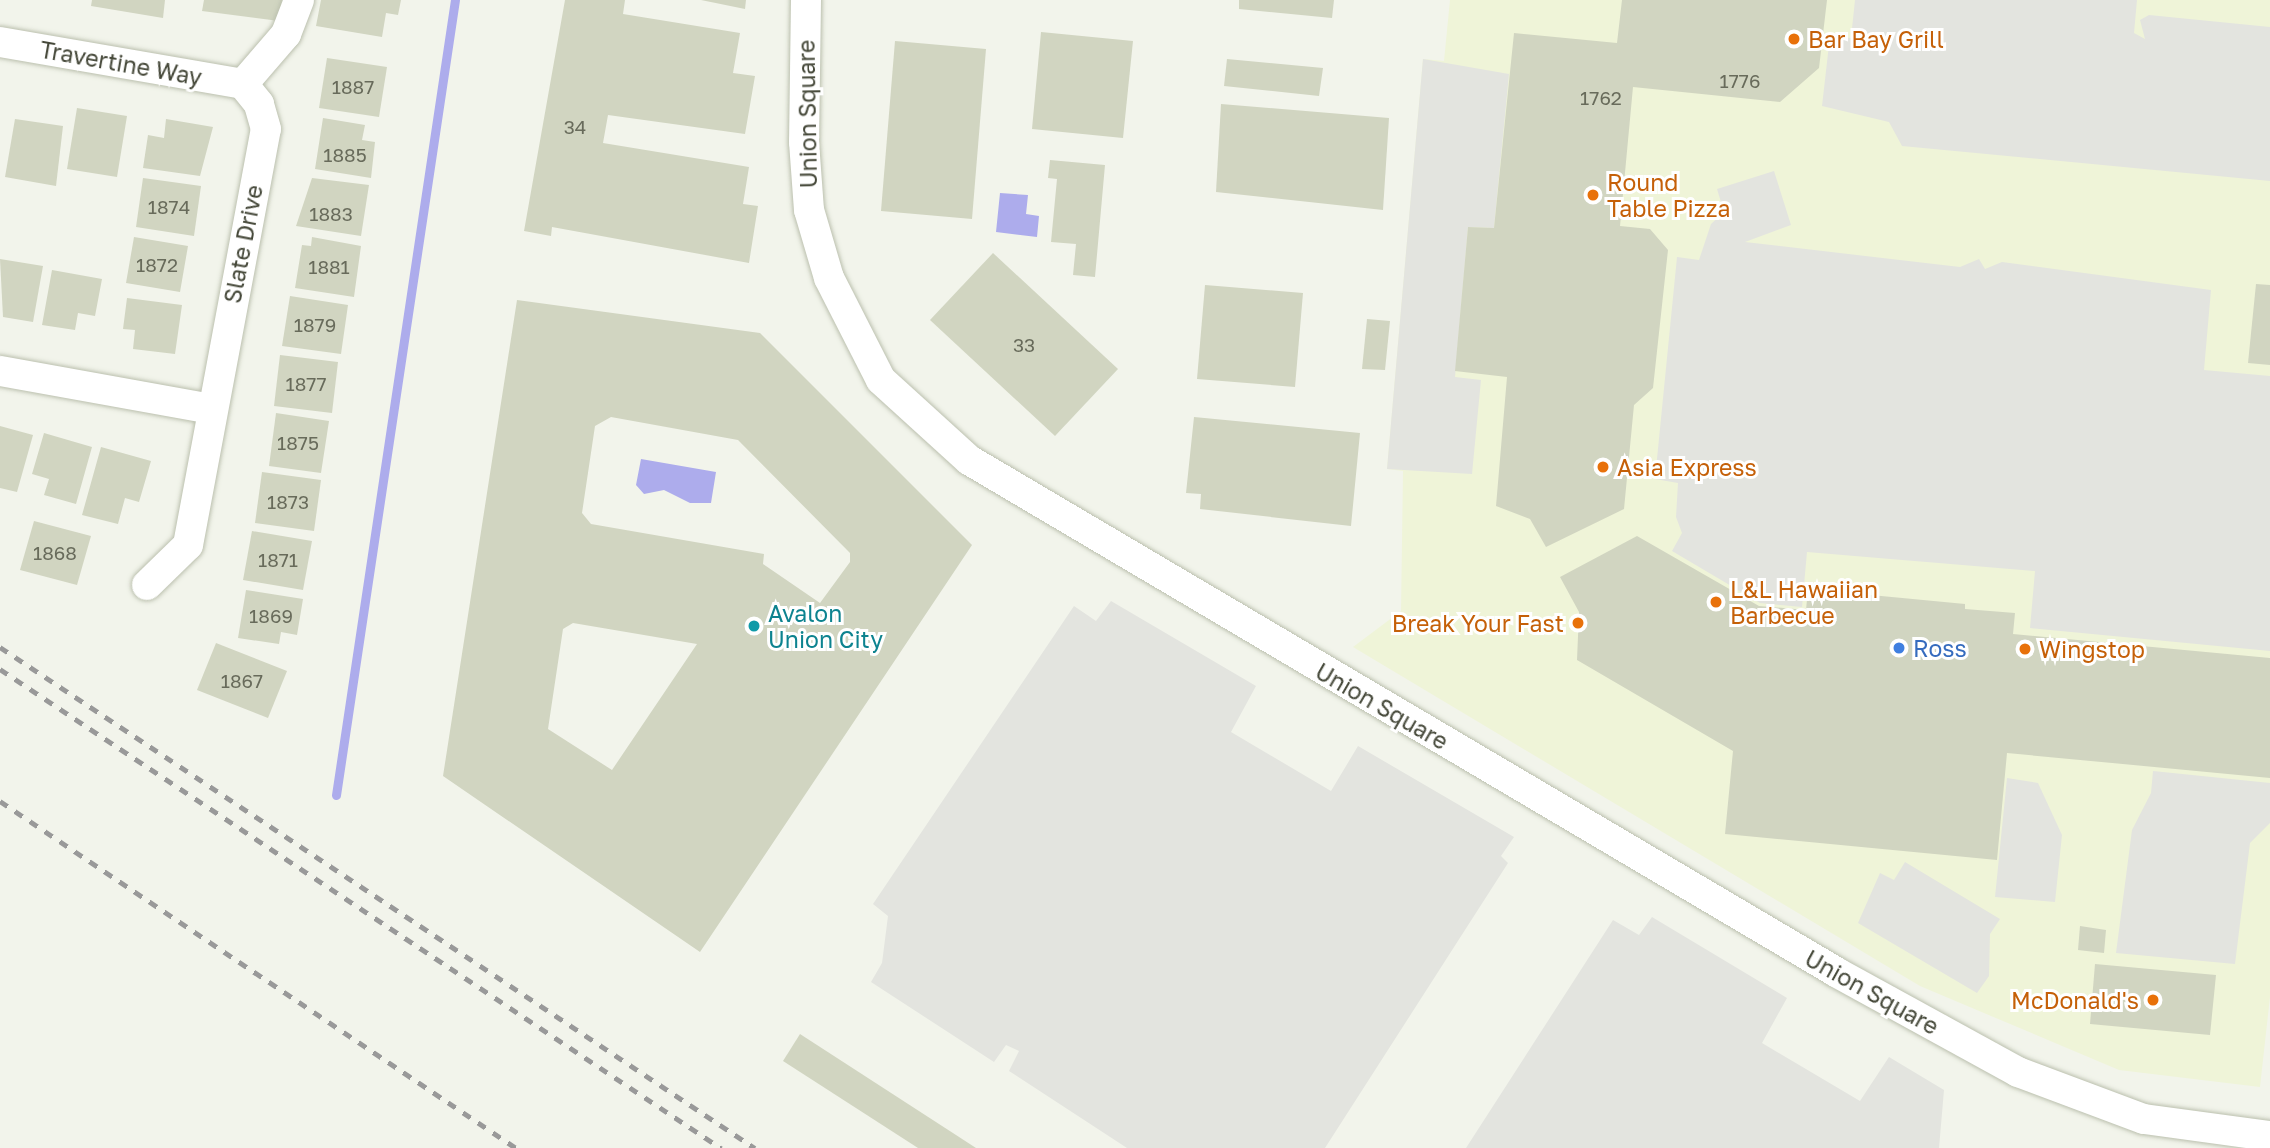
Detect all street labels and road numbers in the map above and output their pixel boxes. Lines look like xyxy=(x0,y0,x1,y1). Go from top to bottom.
street label: Travertine Way xyxy=(38,35,204,91)
street label: Union Square xyxy=(792,39,822,189)
street label: Slate Drive xyxy=(218,182,268,306)
street label: Union Square xyxy=(1311,657,1453,755)
street label: Union Square xyxy=(1800,944,1944,1040)

